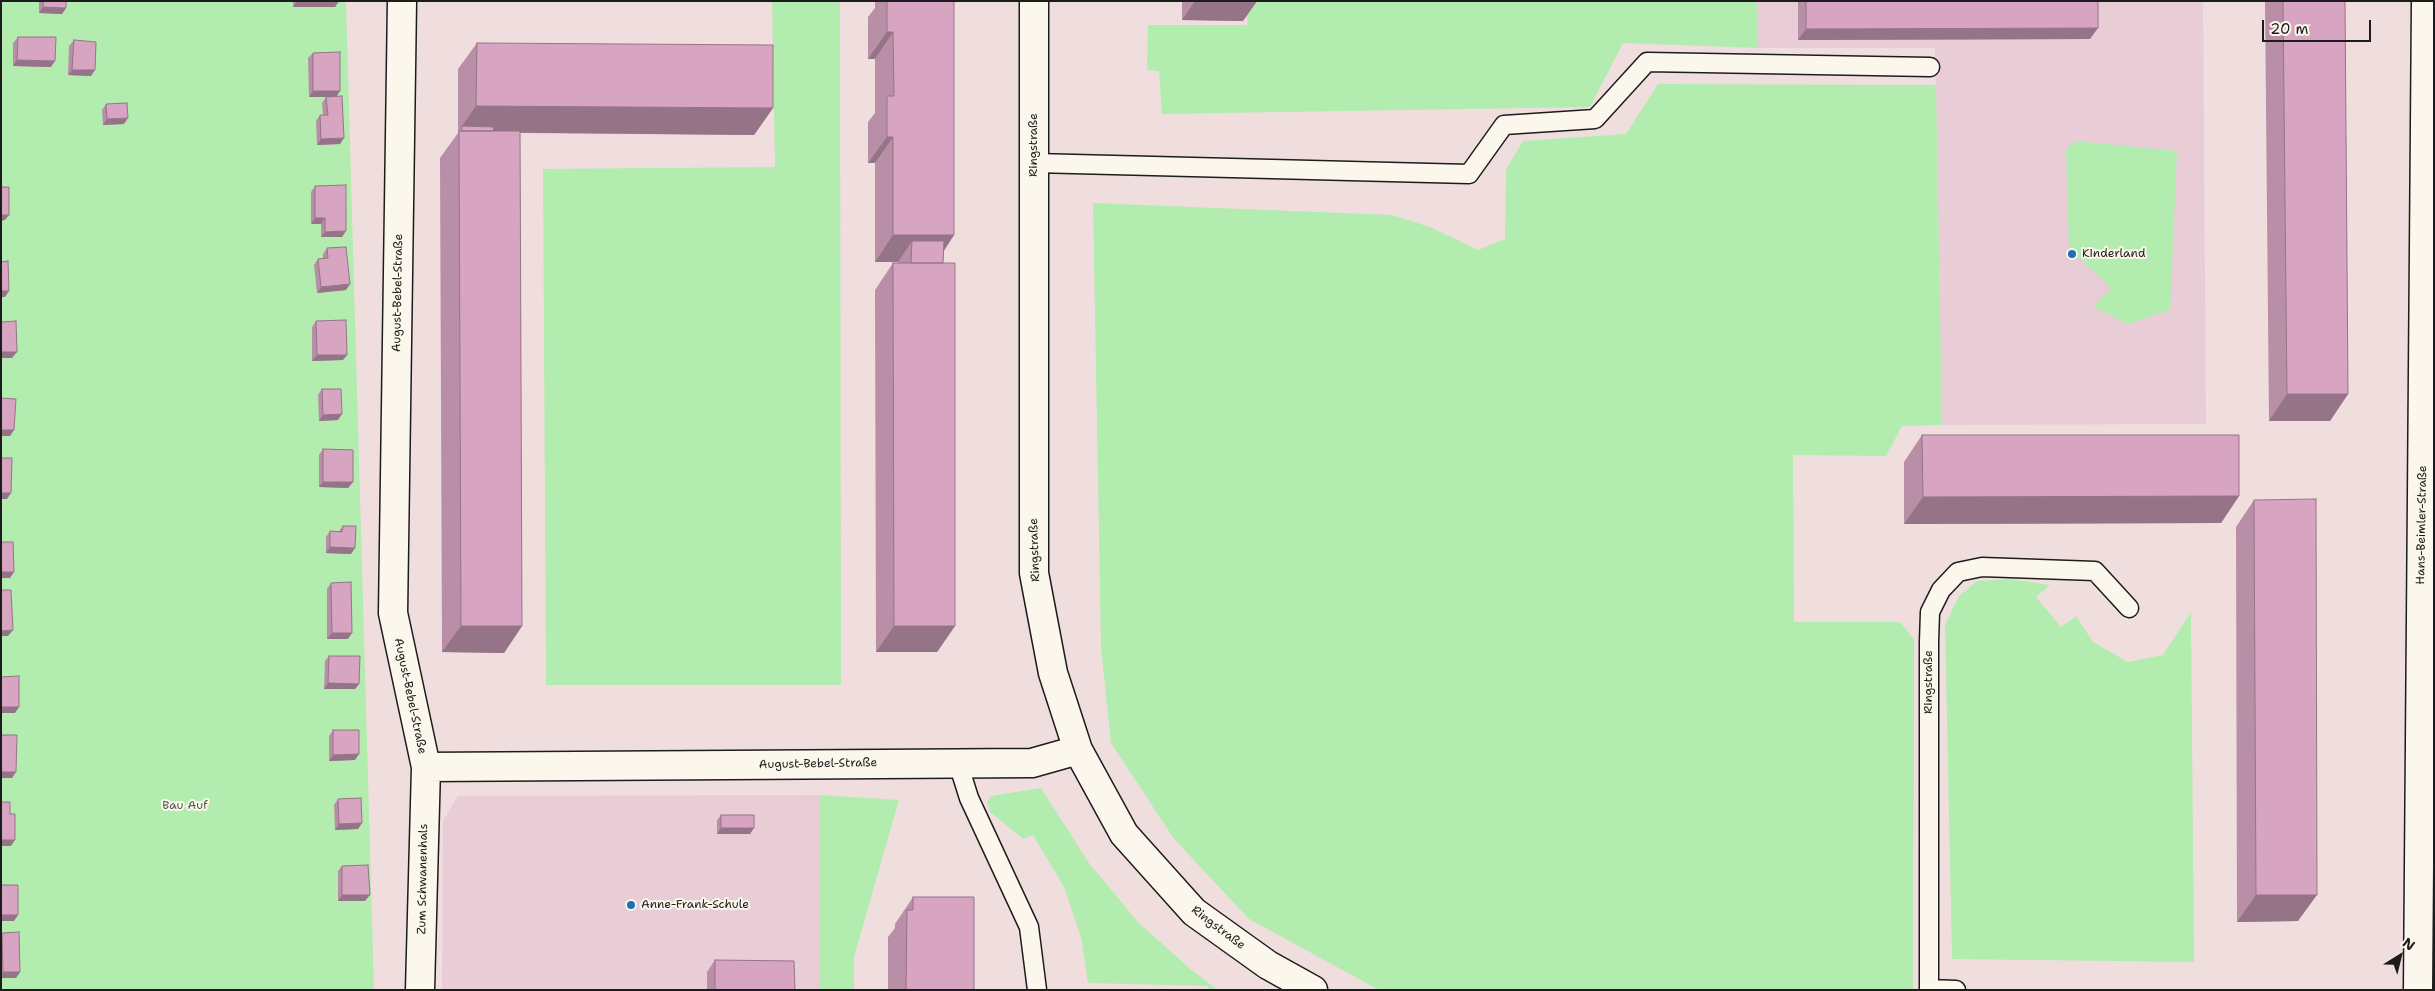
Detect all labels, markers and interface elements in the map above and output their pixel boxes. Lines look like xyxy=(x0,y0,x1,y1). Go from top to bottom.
scale bar xyxy=(2265,10,2374,42)
text: 20 m xyxy=(2270,19,2309,39)
street label: Ringstraße xyxy=(1027,113,1041,177)
street label: August-Bebel-Straße xyxy=(390,234,406,352)
place label: Kinderland xyxy=(2082,247,2146,261)
marker: Kinderland xyxy=(2066,248,2078,260)
street label: Hans-Beimler-Straße xyxy=(2414,465,2430,585)
street label: Ringstraße xyxy=(1027,518,1043,582)
street label: August-Bebel-Straße xyxy=(391,637,429,755)
street label: Ringstraße xyxy=(1922,650,1936,714)
street label: August-Bebel-Straße xyxy=(759,756,877,772)
park label: Bau Auf xyxy=(162,799,208,813)
street label: Zum Schwanenhals xyxy=(415,823,431,935)
place label: Anne-Frank-Schule xyxy=(641,898,749,912)
marker: Anne-Frank-Schule xyxy=(625,899,637,911)
street label: Ringstraße xyxy=(1188,903,1248,953)
north arrow xyxy=(2375,931,2425,981)
text: N xyxy=(2399,933,2419,954)

